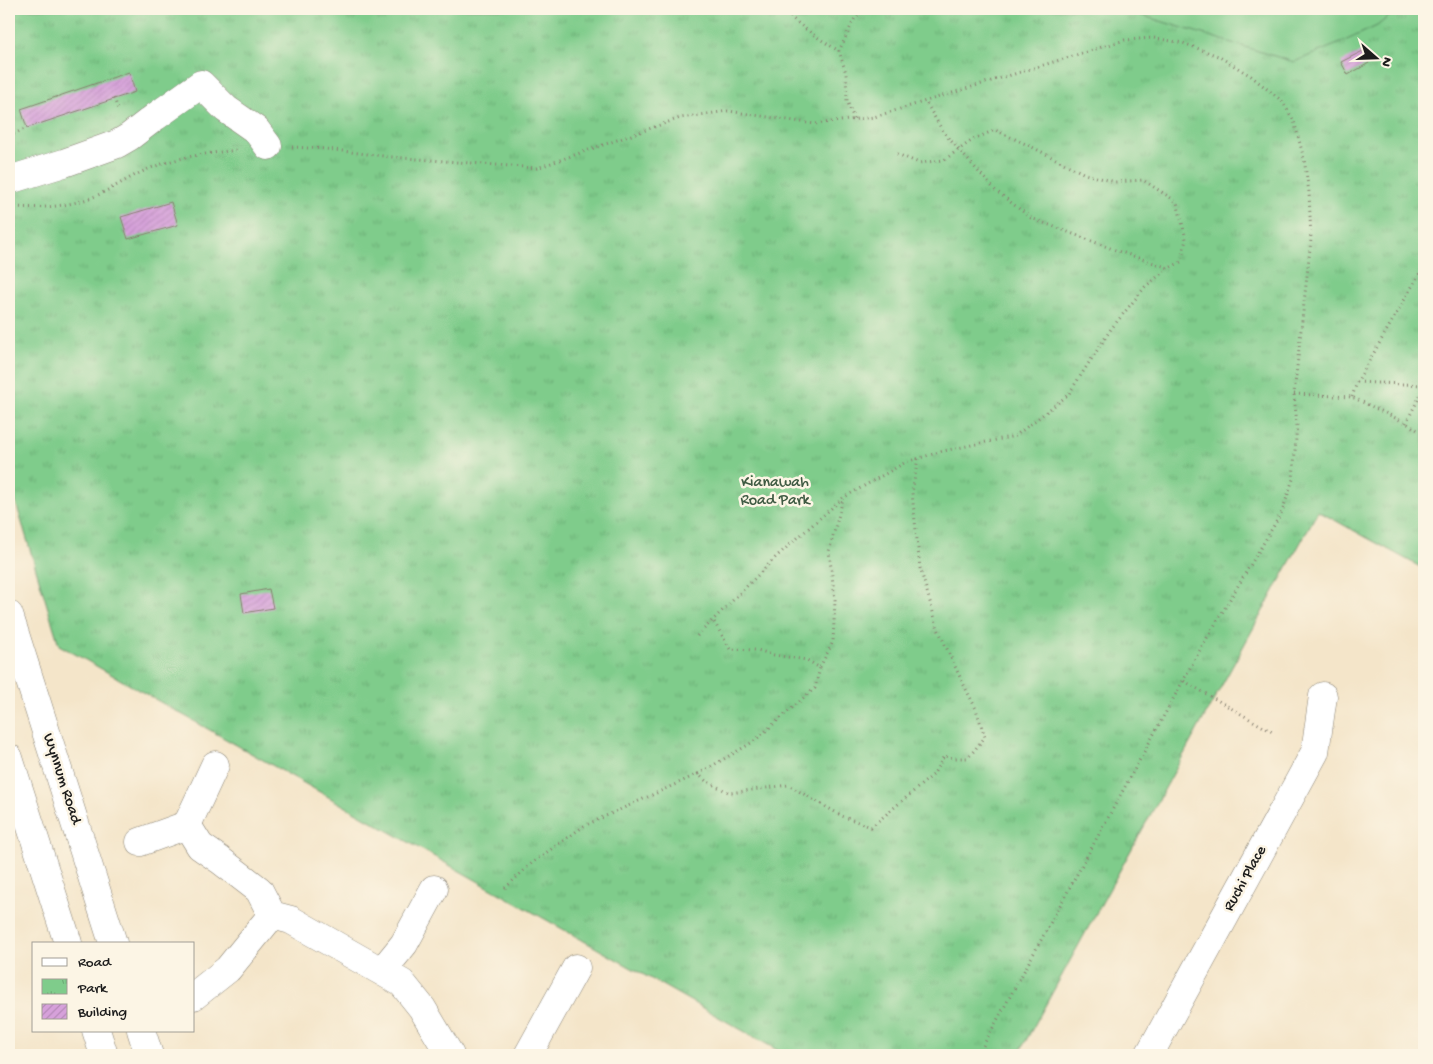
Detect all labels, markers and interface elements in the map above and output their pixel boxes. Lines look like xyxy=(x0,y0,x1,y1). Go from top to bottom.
north arrow xyxy=(1350,32,1400,82)
text: N xyxy=(1376,54,1395,69)
park label: Kianawah Road Park xyxy=(740,474,811,511)
street label: Wynnum Road xyxy=(37,731,85,828)
street label: Ruchi Place xyxy=(1220,842,1272,915)
legend xyxy=(32,942,195,1032)
text: Road xyxy=(78,954,112,972)
text: Park xyxy=(77,980,108,998)
text: Building xyxy=(77,1004,127,1022)

